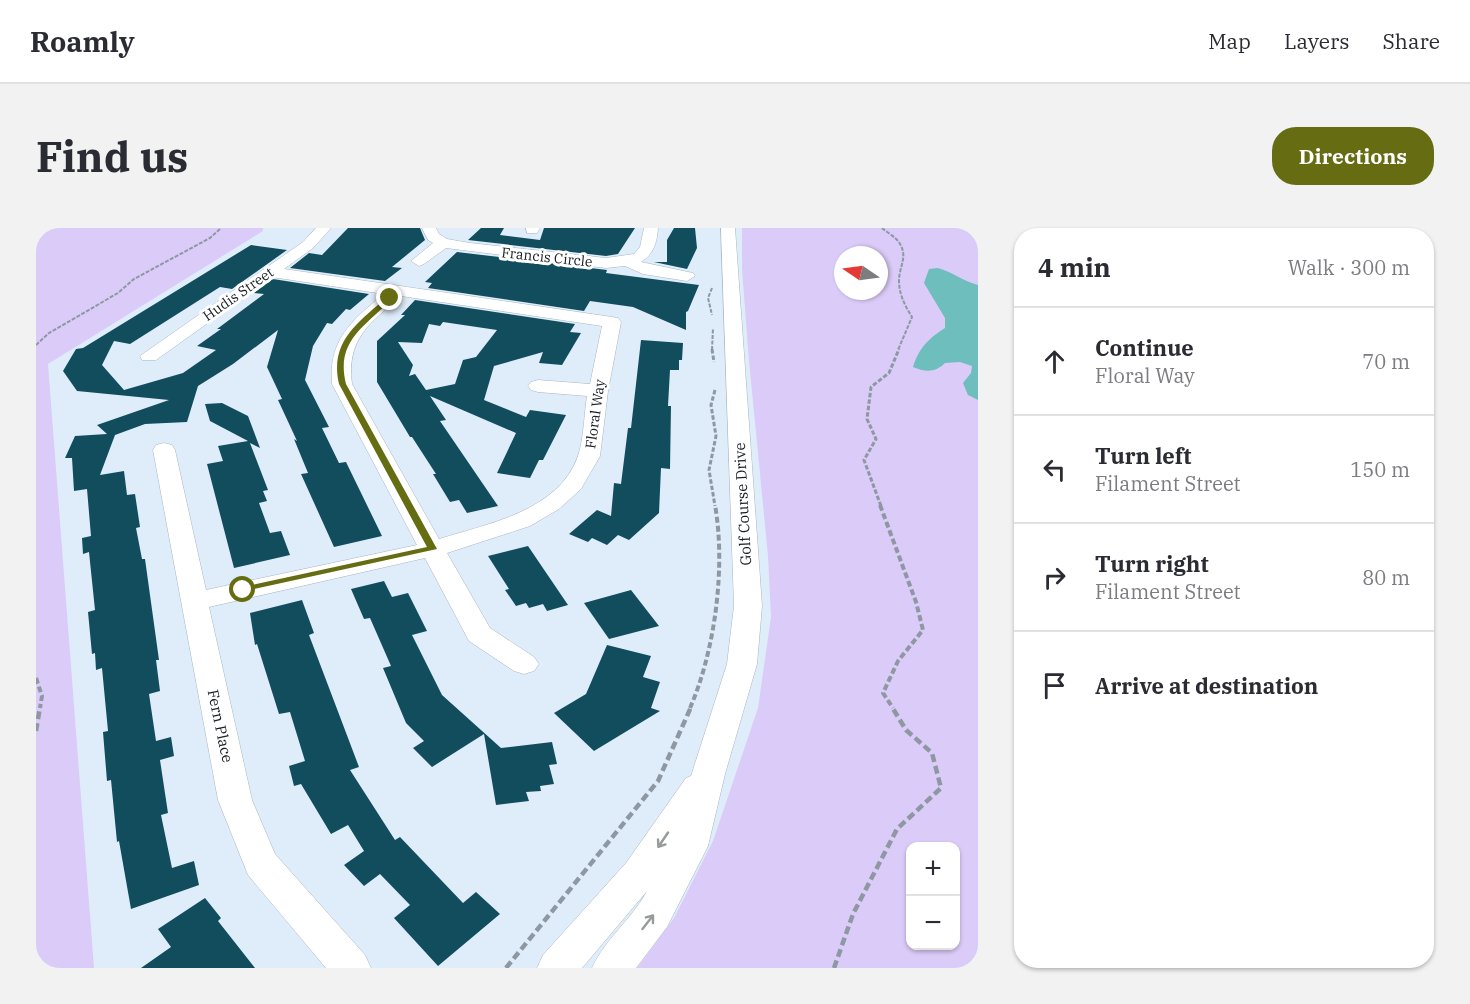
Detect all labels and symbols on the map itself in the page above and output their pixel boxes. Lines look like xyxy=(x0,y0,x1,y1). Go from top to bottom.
street label: Francis Circle xyxy=(501,243,593,271)
north arrow xyxy=(834,246,888,300)
street label: Hudis Street xyxy=(199,263,277,325)
route end xyxy=(376,284,402,310)
street label: Floral Way xyxy=(581,378,609,450)
street label: Golf Course Drive xyxy=(730,442,755,566)
route start xyxy=(229,576,255,602)
street label: Fern Place xyxy=(203,688,238,764)
one-way arrow xyxy=(657,831,669,847)
one-way arrow xyxy=(642,914,655,930)

